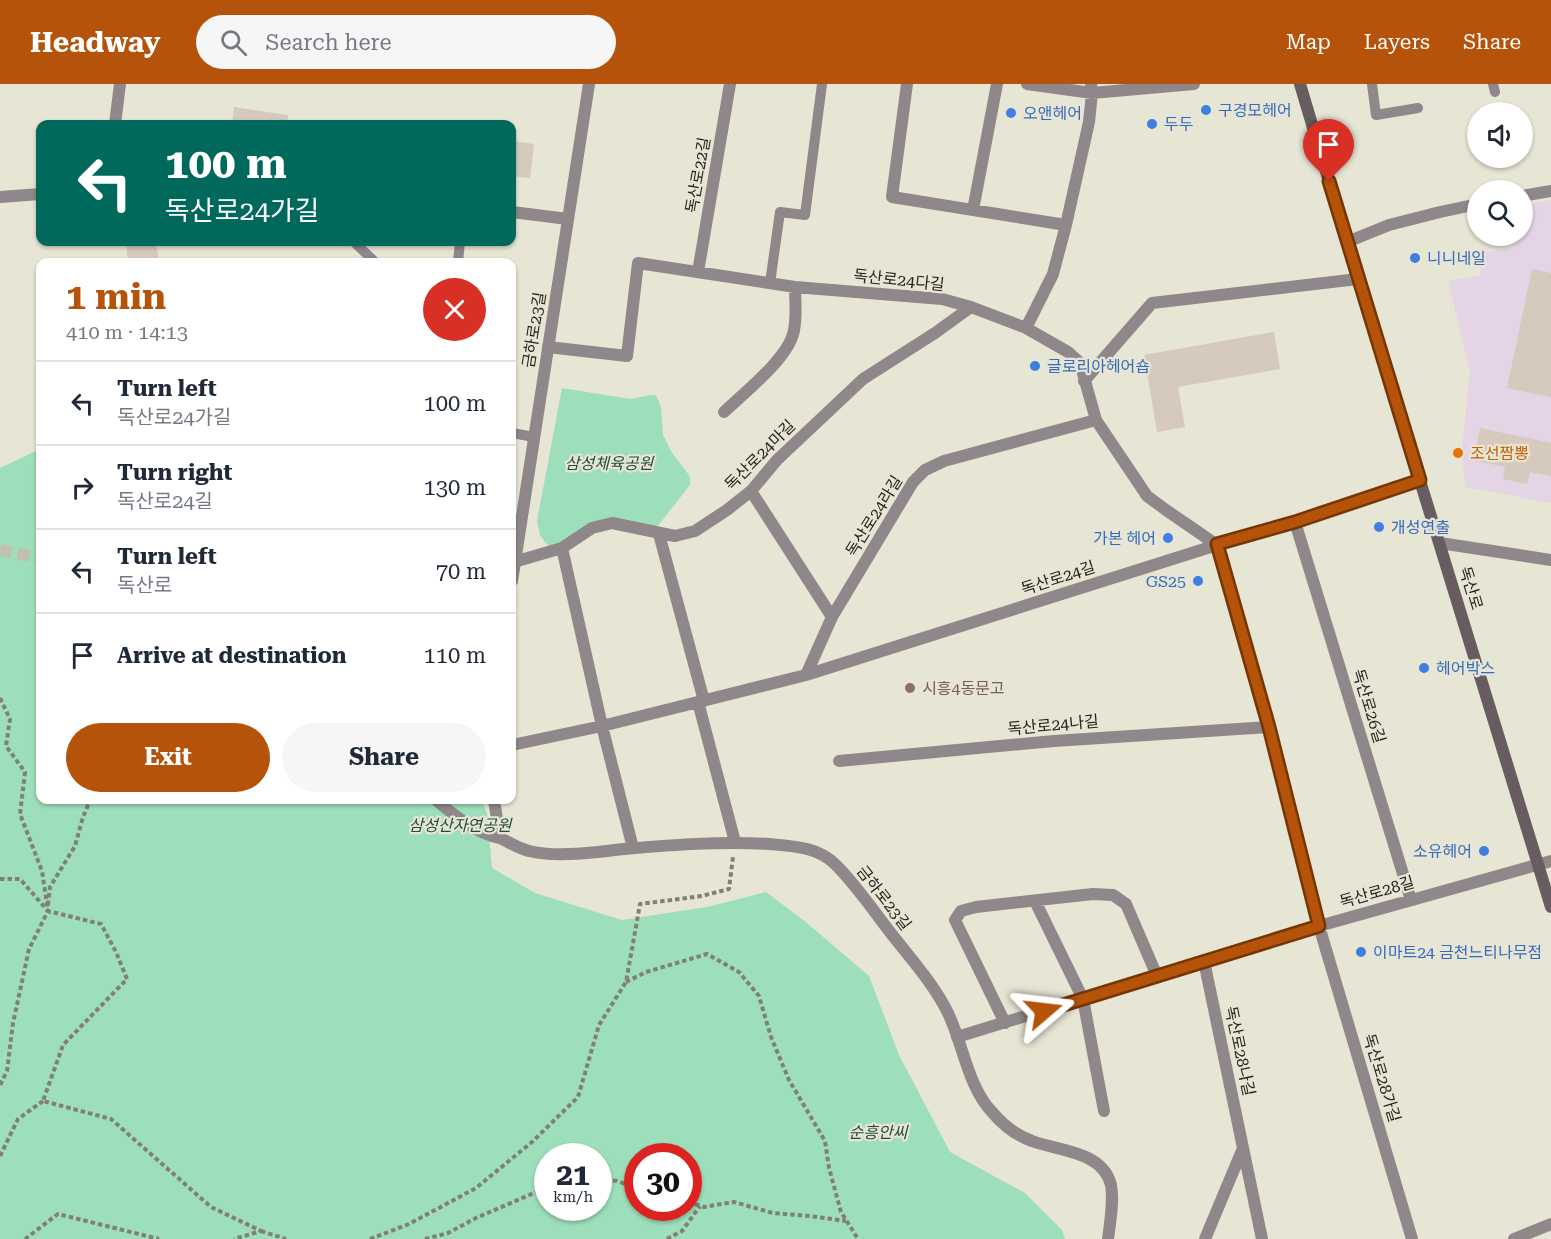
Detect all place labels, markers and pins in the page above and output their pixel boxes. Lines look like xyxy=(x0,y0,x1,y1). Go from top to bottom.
place label: 구경모헤어 xyxy=(1218,101,1292,120)
marker: 구경모헤어 xyxy=(1199,103,1213,117)
place label: 오앤헤어 xyxy=(1023,104,1082,123)
marker: 오앤헤어 xyxy=(1004,106,1018,120)
place label: 두두 xyxy=(1164,115,1193,134)
marker: 두두 xyxy=(1145,117,1159,131)
pin xyxy=(1303,119,1354,181)
place label: 니니네일 xyxy=(1427,249,1486,268)
marker: 니니네일 xyxy=(1408,251,1422,265)
place label: 글로리아헤어숍 xyxy=(1047,357,1150,376)
marker: 글로리아헤어숍 xyxy=(1028,359,1042,373)
place label: 조선짬뽕 xyxy=(1470,444,1529,463)
marker: 조선짬뽕 xyxy=(1451,446,1465,460)
place label: 개성연출 xyxy=(1391,518,1450,537)
marker: 개성연출 xyxy=(1372,520,1386,534)
place label: 가본 헤어 xyxy=(1093,529,1156,548)
marker: 가본 헤어 xyxy=(1161,531,1175,545)
place label: GS25 xyxy=(1146,572,1186,591)
marker: GS25 xyxy=(1191,574,1205,588)
place label: 헤어박스 xyxy=(1436,659,1495,678)
marker: 헤어박스 xyxy=(1417,661,1431,675)
place label: 시흥4동문고 xyxy=(922,679,1005,698)
marker: 시흥4동문고 xyxy=(903,681,917,695)
place label: 소유헤어 xyxy=(1413,842,1472,861)
marker: 소유헤어 xyxy=(1477,844,1491,858)
place label: 이마트24 금천느티나무점 xyxy=(1373,943,1542,962)
marker: 이마트24 금천느티나무점 xyxy=(1354,945,1368,959)

